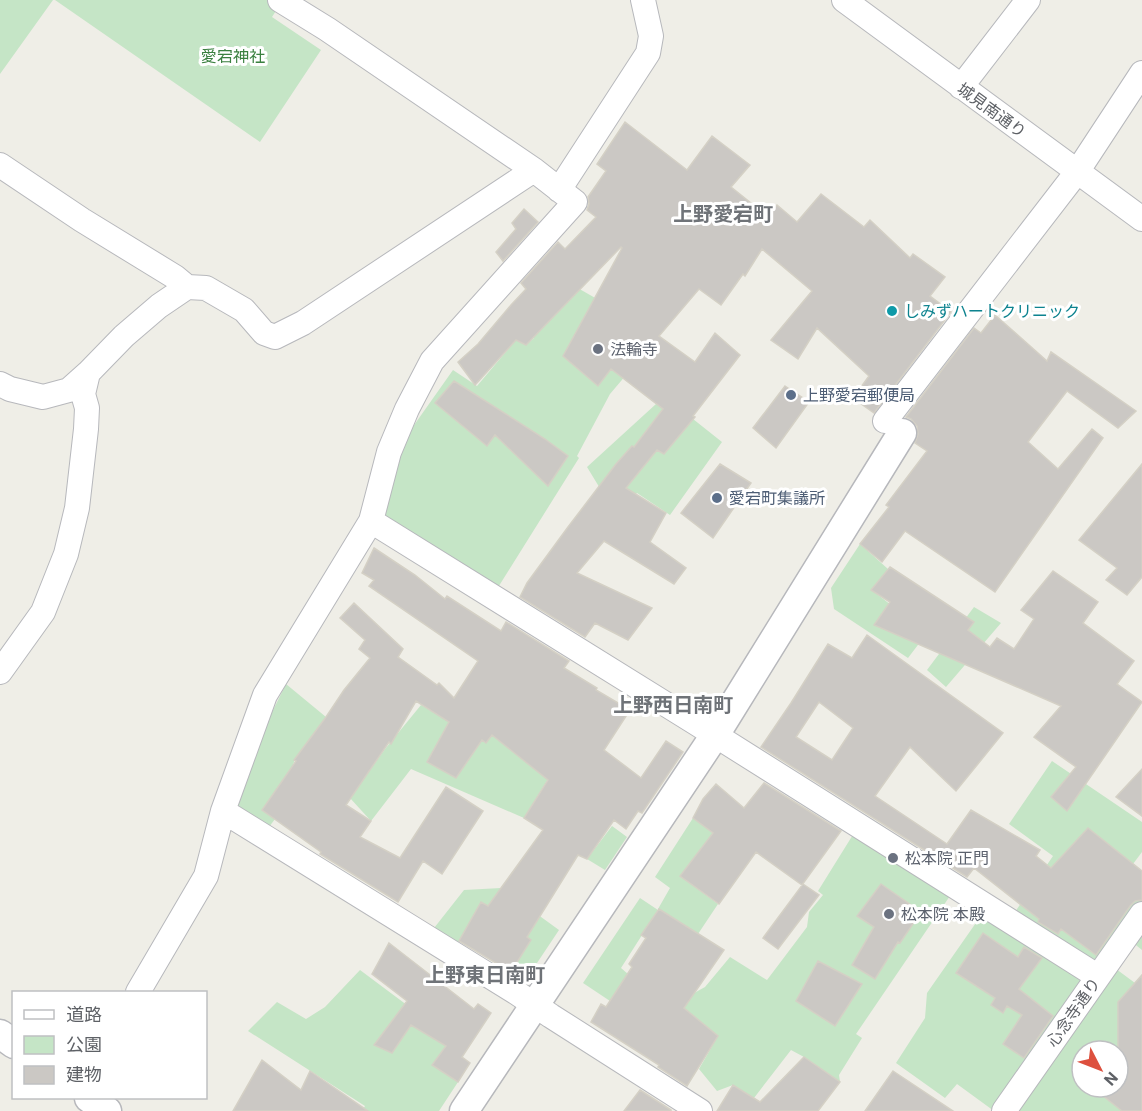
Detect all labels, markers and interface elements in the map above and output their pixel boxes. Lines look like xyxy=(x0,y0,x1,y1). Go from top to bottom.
park label: 愛宕神社 xyxy=(201,47,265,66)
street label: 城見南通り xyxy=(954,79,1030,142)
district label: 上野愛宕町 xyxy=(673,202,773,226)
place label: しみずハートクリニック xyxy=(904,302,1080,321)
marker: しみずハートクリニック xyxy=(885,304,899,318)
place label: 法輪寺 xyxy=(610,340,658,359)
marker: 法輪寺 xyxy=(591,342,605,356)
place label: 上野愛宕郵便局 xyxy=(803,386,915,405)
marker: 上野愛宕郵便局 xyxy=(784,388,798,402)
place label: 愛宕町集議所 xyxy=(729,489,825,508)
marker: 愛宕町集議所 xyxy=(710,491,724,505)
district label: 上野西日南町 xyxy=(613,693,733,717)
place label: 松本院 正門 xyxy=(905,849,989,868)
marker: 松本院 正門 xyxy=(886,851,900,865)
place label: 松本院 本殿 xyxy=(901,905,985,924)
marker: 松本院 本殿 xyxy=(882,907,896,921)
district label: 上野東日南町 xyxy=(425,963,545,987)
street label: 心念寺通り xyxy=(1043,974,1104,1051)
legend xyxy=(12,991,207,1099)
text: 道路 xyxy=(66,1004,102,1025)
text: 公園 xyxy=(66,1034,102,1055)
north arrow xyxy=(1070,1039,1130,1099)
text: 建物 xyxy=(66,1064,102,1085)
text: N xyxy=(1100,1068,1122,1089)

